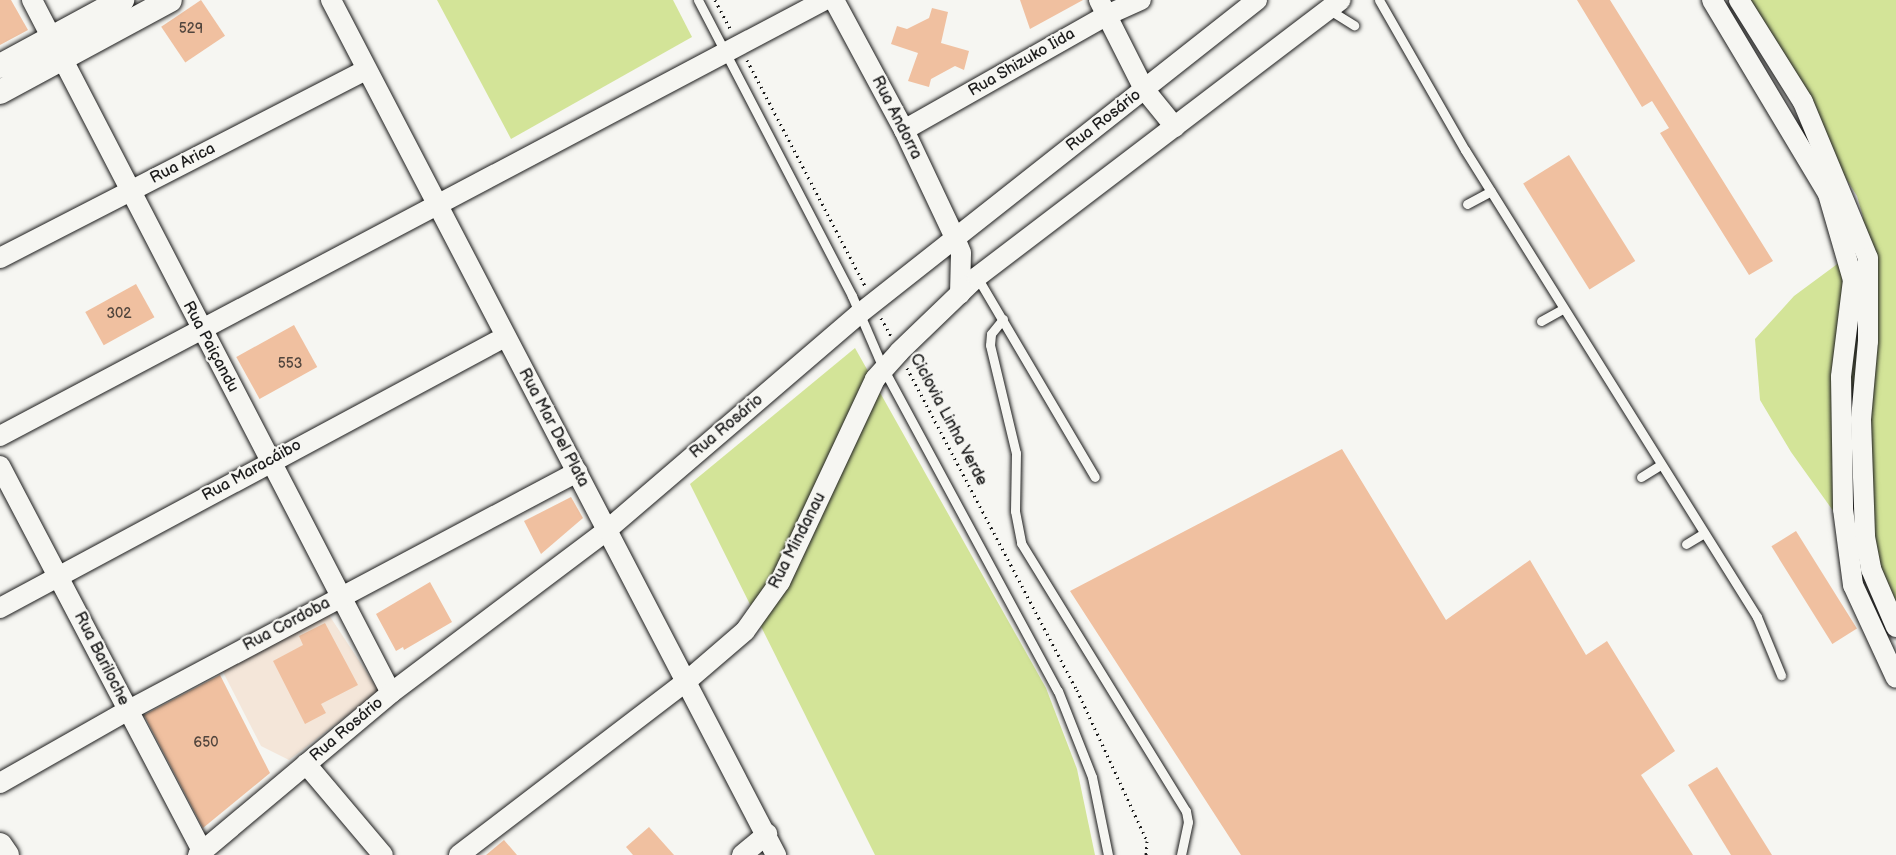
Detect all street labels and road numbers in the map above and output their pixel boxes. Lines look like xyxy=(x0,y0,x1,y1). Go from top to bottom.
street label: Rua Shizuko Iida xyxy=(965,25,1079,101)
street label: Rua Andorra xyxy=(867,73,925,163)
street label: Rua Rosário xyxy=(1063,86,1145,156)
street label: Rua Arica xyxy=(147,139,219,189)
street label: Rua Paiçandu xyxy=(178,298,242,396)
street label: Ciclovia Linha Verde xyxy=(905,350,991,490)
street label: Rua Mar Del Plata xyxy=(514,365,592,491)
street label: Rua Rosário xyxy=(686,391,768,463)
street label: Rua Maracáibo xyxy=(199,436,305,506)
street label: Rua Mindanau xyxy=(766,490,830,592)
street label: Rua Cordoba xyxy=(240,594,334,656)
street label: Rua Bariloche xyxy=(69,609,133,709)
street label: Rua Rosário xyxy=(306,694,388,766)

